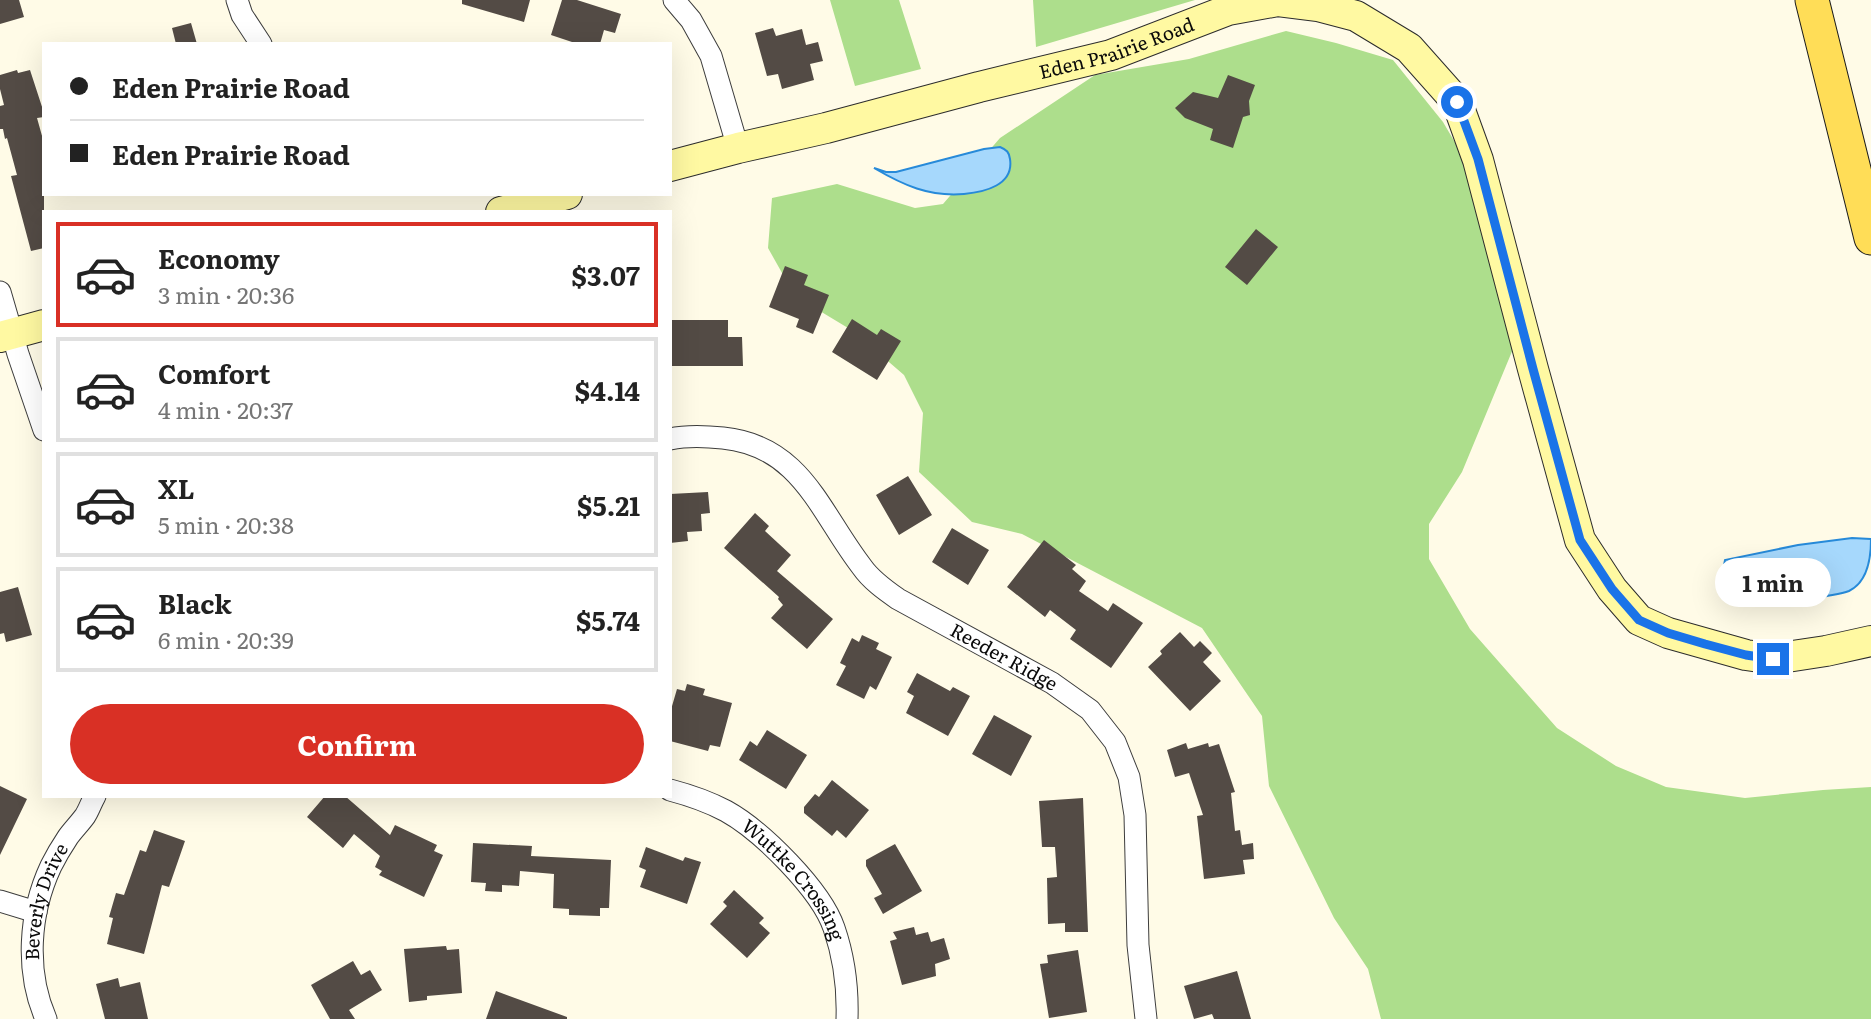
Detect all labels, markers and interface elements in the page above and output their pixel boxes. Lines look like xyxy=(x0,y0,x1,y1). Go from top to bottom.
street label: Eden Prairie Road xyxy=(1036,9,1198,85)
text: Eden Prairie Road xyxy=(112,67,350,106)
route start xyxy=(1441,86,1473,118)
text: Eden Prairie Road xyxy=(112,134,350,173)
text: Economy xyxy=(158,238,280,277)
icon: car xyxy=(74,243,137,306)
text: $3.07 xyxy=(572,255,640,294)
text: 3 min · 20:36 xyxy=(158,277,294,311)
text: Comfort xyxy=(158,353,270,392)
icon: car xyxy=(74,358,137,421)
text: $4.14 xyxy=(575,370,640,409)
text: 4 min · 20:37 xyxy=(158,392,293,426)
text: XL xyxy=(158,468,195,507)
icon: car xyxy=(74,473,137,536)
text: $5.21 xyxy=(577,485,640,524)
text: 5 min · 20:38 xyxy=(158,507,294,541)
callout: 1 min xyxy=(1715,558,1831,606)
text: 1 min xyxy=(1742,565,1804,599)
text: Black xyxy=(158,583,232,622)
icon: car xyxy=(74,588,137,651)
text: $5.74 xyxy=(576,600,640,639)
street label: Reeder Ridge xyxy=(946,615,1063,697)
text: 6 min · 20:39 xyxy=(158,622,294,656)
route end xyxy=(1757,643,1789,675)
button: Confirm xyxy=(70,704,644,784)
street label: Wuttke Crossing xyxy=(736,811,852,944)
street label: Beverly Drive xyxy=(17,837,74,961)

